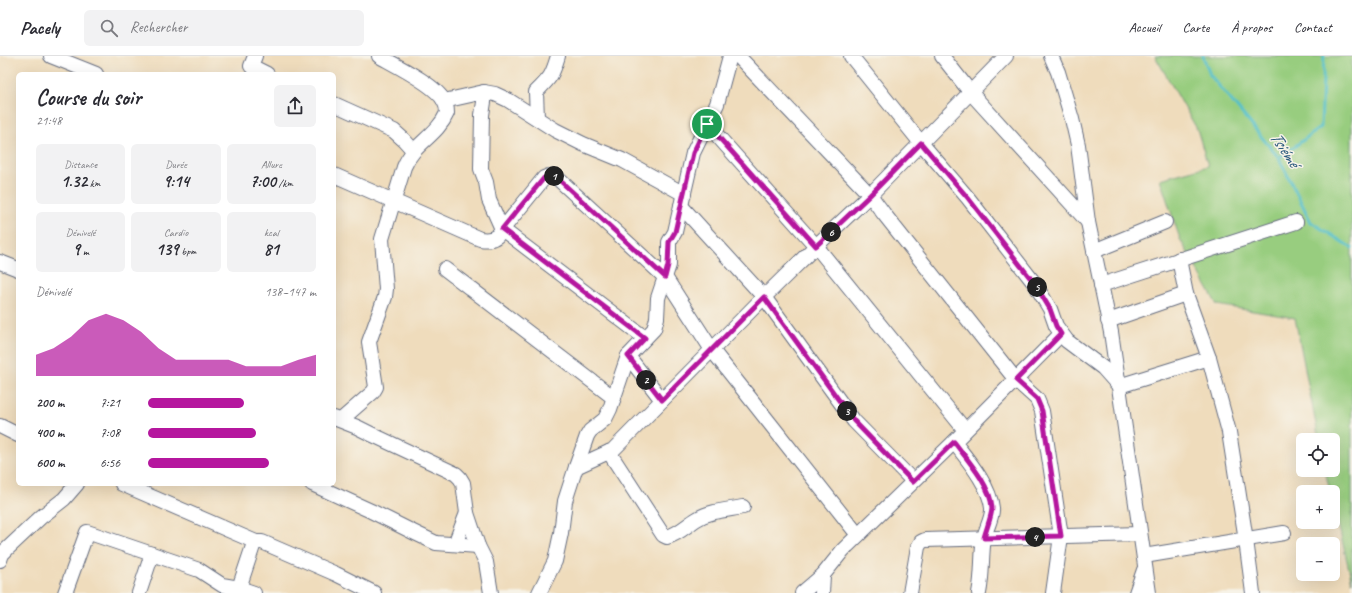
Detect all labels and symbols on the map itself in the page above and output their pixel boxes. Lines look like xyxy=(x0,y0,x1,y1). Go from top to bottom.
pin xyxy=(690,107,724,141)
water label: Tsiémé xyxy=(1265,127,1308,175)
pin: 1 xyxy=(544,166,564,186)
pin: 6 xyxy=(821,222,841,242)
pin: 5 xyxy=(1027,277,1047,297)
pin: 2 xyxy=(636,370,656,390)
pin: 3 xyxy=(837,401,857,421)
pin: 4 xyxy=(1025,527,1045,547)

